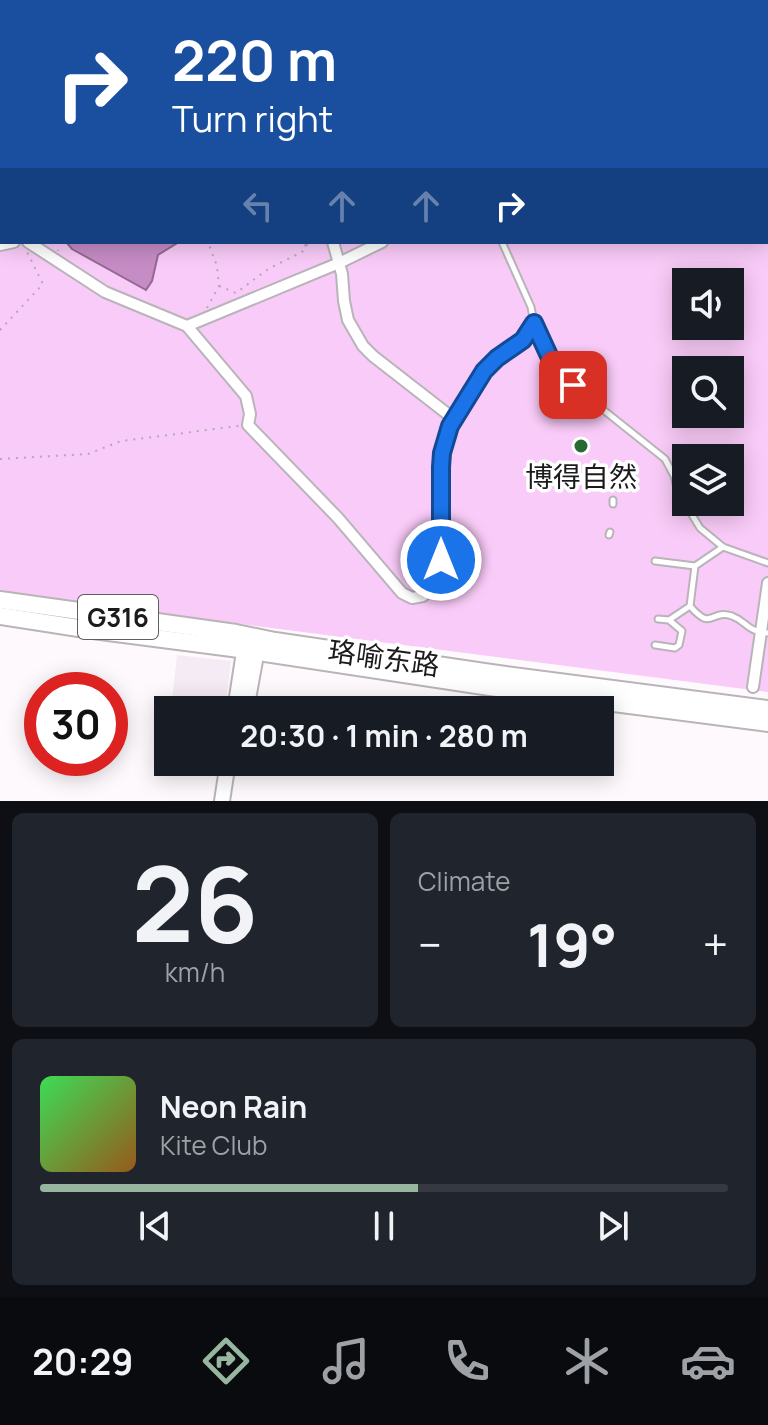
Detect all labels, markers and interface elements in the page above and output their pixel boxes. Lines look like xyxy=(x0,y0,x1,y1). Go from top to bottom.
text: 220 m xyxy=(172,21,337,98)
icon: right xyxy=(40,32,144,136)
text: Turn right xyxy=(172,94,333,143)
icon: left xyxy=(236,184,280,228)
icon: ahead xyxy=(320,184,364,228)
icon: ahead xyxy=(404,184,448,228)
icon: right xyxy=(488,184,532,228)
map controls xyxy=(672,268,744,516)
button: sound xyxy=(672,268,744,340)
pin xyxy=(539,351,607,419)
button: search xyxy=(672,356,744,428)
icon: arrive xyxy=(551,363,595,407)
marker: 博得自然 xyxy=(572,437,590,455)
button: layers xyxy=(672,444,744,516)
place label: 博得自然 xyxy=(525,457,637,495)
position arrow xyxy=(399,518,483,602)
road number: G316 xyxy=(78,595,158,639)
street label: 珞喻东路 xyxy=(326,630,442,684)
speed limit sign: 30 xyxy=(24,672,128,776)
text: 20:30 · 1 min · 280 m xyxy=(240,715,528,756)
text: 26 xyxy=(132,831,258,973)
text: Climate xyxy=(418,863,510,899)
text: 19° xyxy=(527,903,617,985)
text: − xyxy=(418,914,442,974)
text: + xyxy=(703,914,728,974)
text: km/h xyxy=(165,954,225,990)
text: Neon Rain xyxy=(160,1086,307,1127)
text: Kite Club xyxy=(160,1127,267,1163)
icon: previous xyxy=(133,1204,177,1248)
icon: pause xyxy=(362,1204,406,1248)
icon: next xyxy=(591,1204,635,1248)
icon: directions xyxy=(198,1333,254,1389)
icon: music xyxy=(318,1333,374,1389)
icon: phone xyxy=(439,1333,495,1389)
icon: climate xyxy=(559,1333,615,1389)
icon: car xyxy=(680,1333,736,1389)
text: 20:29 xyxy=(32,1337,134,1386)

